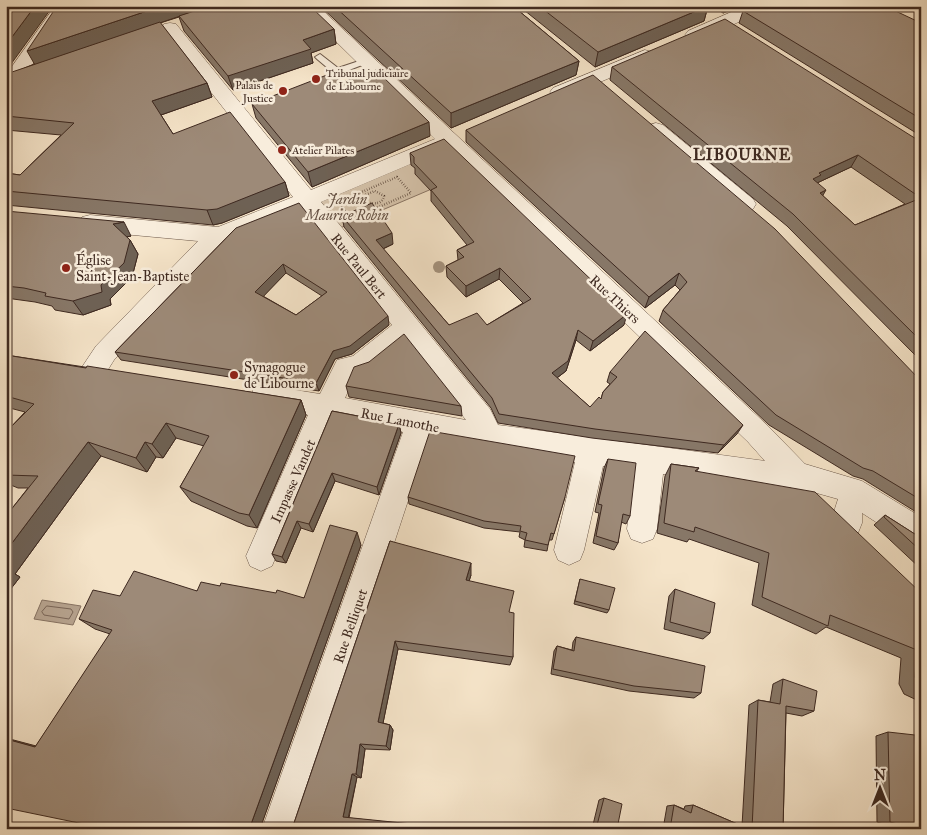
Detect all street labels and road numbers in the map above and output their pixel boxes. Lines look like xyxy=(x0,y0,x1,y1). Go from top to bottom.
street label: Rue Paul Bert xyxy=(327,230,390,302)
street label: Rue Thiers xyxy=(586,272,644,327)
street label: Rue Lamothe xyxy=(359,405,441,436)
street label: Impasse Vandet xyxy=(267,437,319,526)
street label: Rue Belliquet xyxy=(330,587,372,666)

